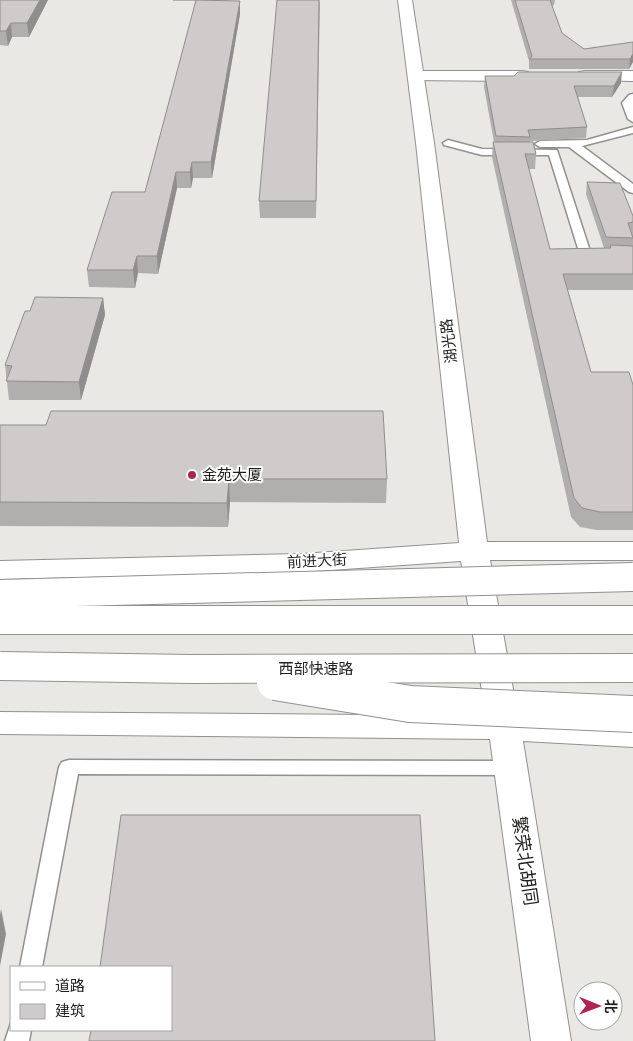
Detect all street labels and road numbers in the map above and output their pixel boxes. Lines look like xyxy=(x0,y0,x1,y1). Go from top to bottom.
street label: 湖光路 xyxy=(437,318,461,364)
street label: 前进大街 xyxy=(287,550,347,572)
street label: 西部快速路 xyxy=(278,660,354,678)
street label: 繁荣北胡同 xyxy=(508,815,542,907)

